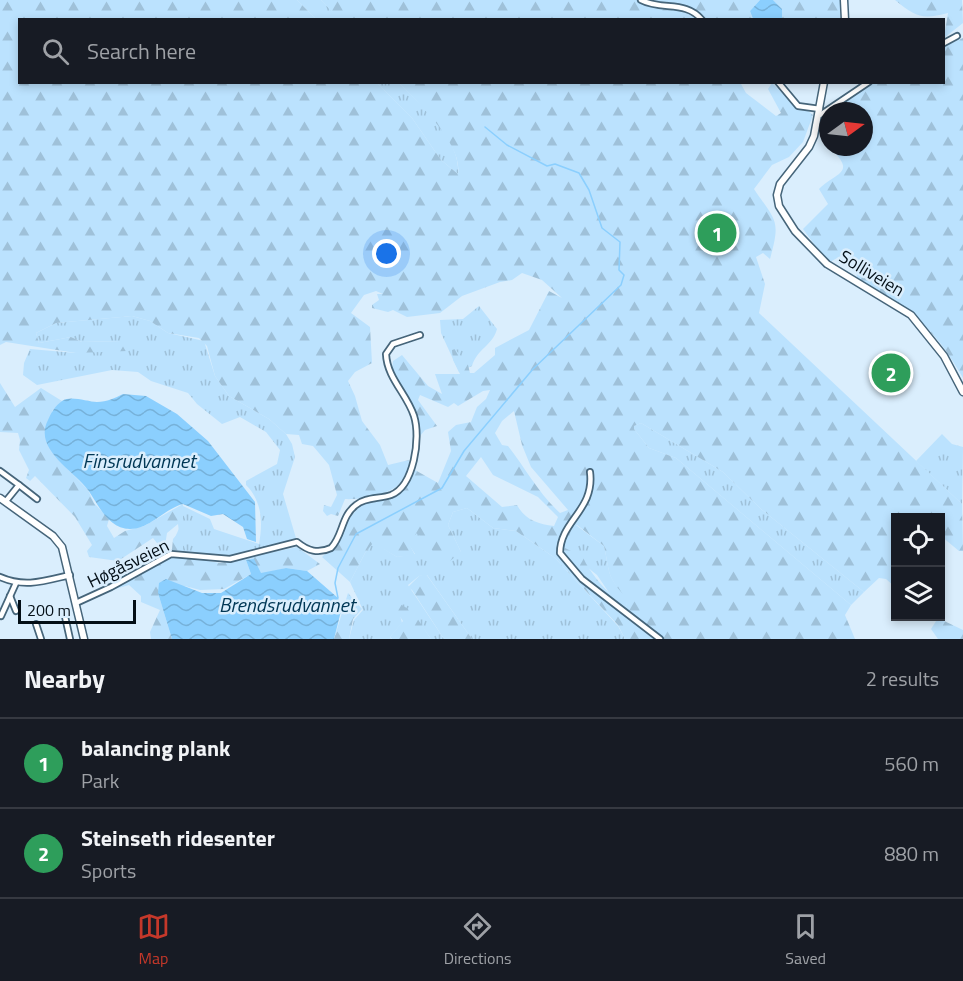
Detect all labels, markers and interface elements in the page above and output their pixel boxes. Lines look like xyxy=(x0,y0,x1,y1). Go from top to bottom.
search box xyxy=(18,18,945,84)
text: Search here xyxy=(87,34,196,68)
icon: search xyxy=(39,35,72,68)
north arrow xyxy=(819,102,873,156)
pin: 1 xyxy=(698,210,736,256)
your location xyxy=(372,239,401,268)
street label: Solliveien xyxy=(834,243,910,303)
pin: 2 xyxy=(872,350,910,395)
water label: Finsrudvannet xyxy=(83,445,198,476)
map controls xyxy=(891,513,945,621)
button: locate xyxy=(891,513,945,567)
street label: Høgåsveien xyxy=(82,531,174,595)
button: layers xyxy=(891,567,945,621)
water label: Brendsrudvannet xyxy=(219,589,358,620)
scale bar xyxy=(18,597,136,624)
text: 200 m xyxy=(27,598,71,622)
text: Nearby xyxy=(24,659,105,698)
text: 2 results xyxy=(866,663,939,694)
text: balancing plank xyxy=(81,731,230,765)
text: 1 xyxy=(38,748,49,779)
text: 560 m xyxy=(884,748,939,779)
text: Park xyxy=(81,765,119,796)
text: Steinseth ridesenter xyxy=(81,821,275,855)
text: 2 xyxy=(38,838,49,869)
text: 880 m xyxy=(884,838,939,869)
text: Sports xyxy=(81,855,136,886)
tab: Map xyxy=(137,910,170,970)
tab: Directions xyxy=(444,910,512,970)
tab: Saved xyxy=(785,910,826,970)

